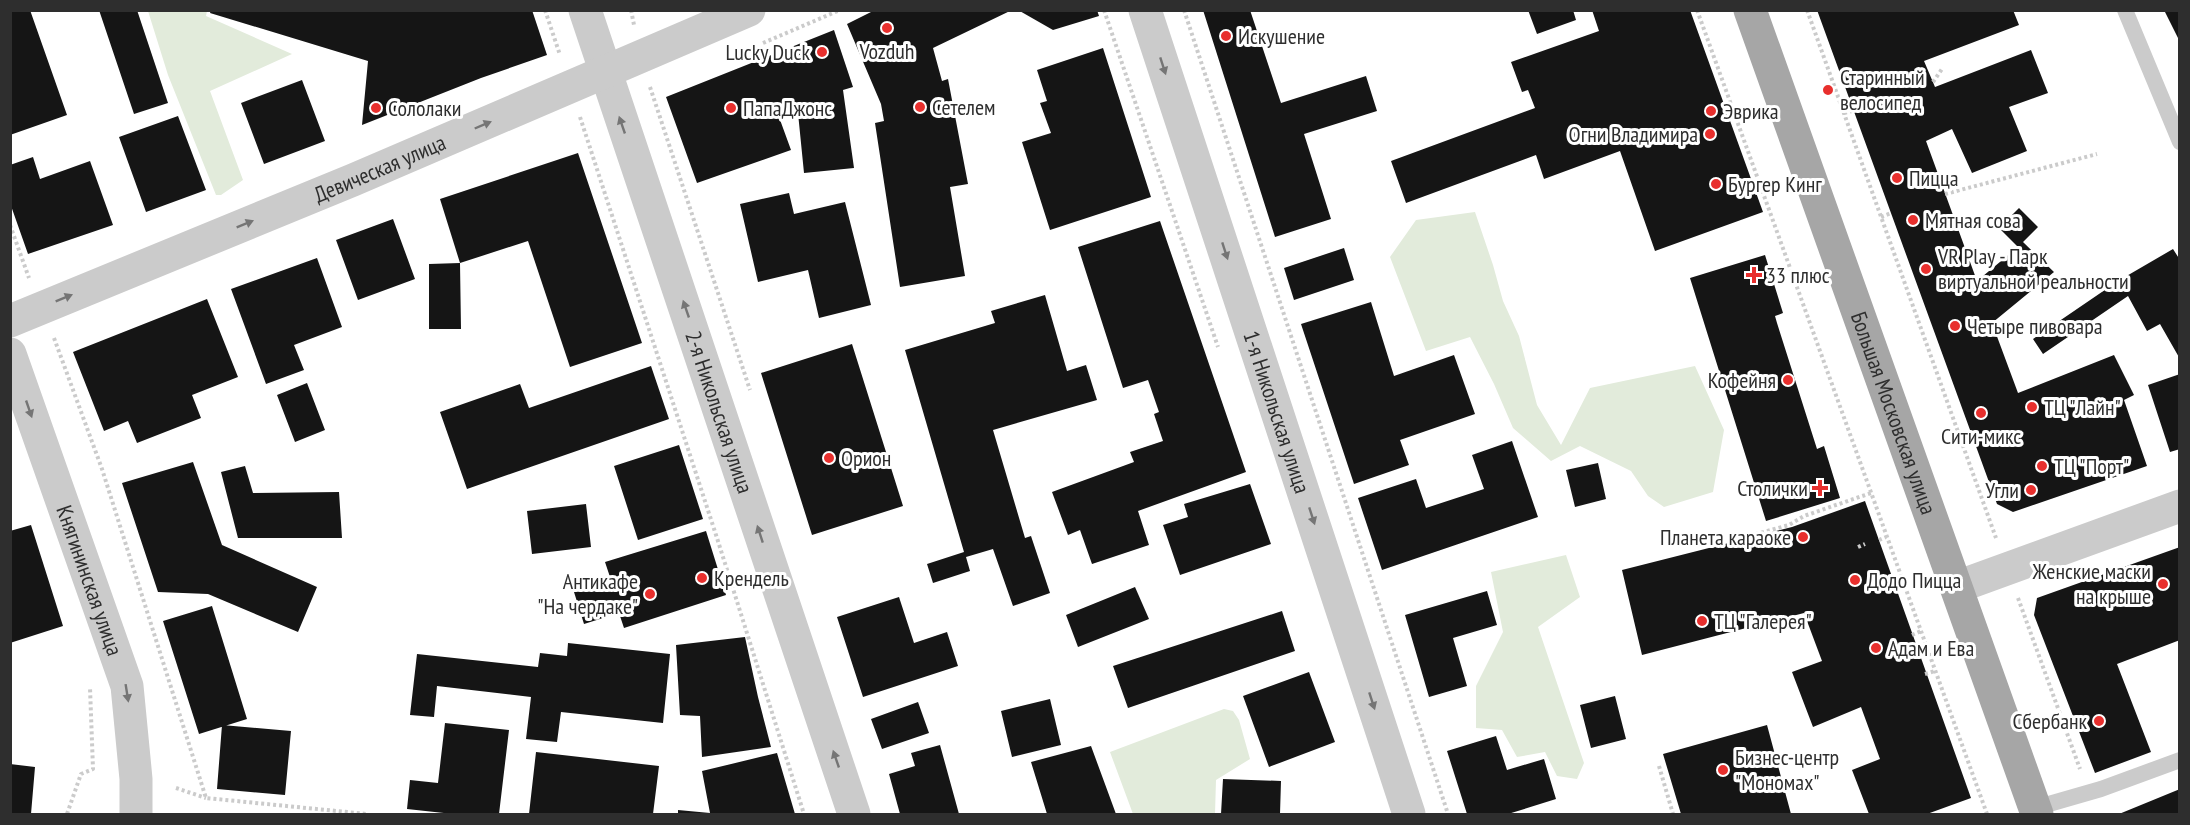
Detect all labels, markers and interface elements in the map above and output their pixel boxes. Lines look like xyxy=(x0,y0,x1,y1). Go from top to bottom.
marker: Vozduh xyxy=(880,21,894,35)
place label: Искушение xyxy=(1238,22,1325,50)
marker: Искушение xyxy=(1219,29,1233,43)
place label: Vozduh xyxy=(858,37,915,65)
place label: Lucky Duck xyxy=(725,38,810,66)
marker: Lucky Duck xyxy=(815,45,829,59)
one-way arrow xyxy=(1159,57,1169,75)
place label: Старинный велосипед xyxy=(1840,63,1925,116)
marker: Старинный велосипед xyxy=(1821,83,1835,97)
place label: Сетелем xyxy=(932,93,996,121)
place label: Сололаки xyxy=(388,94,461,122)
place label: ПапаДжонс xyxy=(743,94,832,122)
place label: Эврика xyxy=(1723,97,1779,125)
marker: Сетелем xyxy=(913,100,927,114)
marker: Сололаки xyxy=(369,101,383,115)
marker: ПапаДжонс xyxy=(724,101,738,115)
marker: Эврика xyxy=(1704,104,1718,118)
one-way arrow xyxy=(617,116,626,134)
one-way arrow xyxy=(474,120,492,129)
place label: Огни Владимира xyxy=(1569,120,1698,148)
marker: Огни Владимира xyxy=(1703,127,1717,141)
street label: Девическая улица xyxy=(310,128,450,209)
place label: Пицца xyxy=(1909,164,1958,192)
place label: Бургер Кинг xyxy=(1728,170,1822,198)
marker: Пицца xyxy=(1890,171,1904,185)
marker: Бургер Кинг xyxy=(1709,177,1723,191)
place label: Мятная сова xyxy=(1925,206,2021,234)
marker: Мятная сова xyxy=(1906,213,1920,227)
one-way arrow xyxy=(236,219,254,228)
one-way arrow xyxy=(1220,242,1230,260)
place label: VR Play - Парк виртуальной реальности xyxy=(1937,242,2129,295)
place label: 33 плюс xyxy=(1766,261,1830,289)
marker: VR Play - Парк виртуальной реальности xyxy=(1919,262,1933,276)
marker: 33 плюс xyxy=(1747,268,1761,282)
one-way arrow xyxy=(56,293,74,303)
one-way arrow xyxy=(680,300,690,318)
street label: Большая Московская улица xyxy=(1845,308,1943,518)
place label: Четыре пивовара xyxy=(1967,312,2103,340)
marker: Четыре пивовара xyxy=(1948,319,1962,333)
street label: 2-я Никольская улица xyxy=(679,327,760,497)
street label: 1-я Никольская улица xyxy=(1237,327,1317,497)
place label: Кофейня xyxy=(1708,366,1776,394)
marker: Кофейня xyxy=(1781,373,1795,387)
place label: ТЦ "Лайн" xyxy=(2044,393,2121,421)
one-way arrow xyxy=(25,400,35,418)
marker: ТЦ "Лайн" xyxy=(2025,400,2039,414)
marker: Сити-микс xyxy=(1974,406,1988,420)
place label: Сити-микс xyxy=(1941,422,2021,450)
place label: Орион xyxy=(841,444,891,472)
marker: Орион xyxy=(822,451,836,465)
place label: ТЦ "Порт" xyxy=(2054,452,2129,480)
marker: ТЦ "Порт" xyxy=(2035,459,2049,473)
place label: Столички xyxy=(1737,474,1808,502)
place label: Угли xyxy=(1985,476,2019,504)
marker: Столички xyxy=(1813,481,1827,495)
marker: Угли xyxy=(2024,483,2038,497)
street label: Княгининская улица xyxy=(50,501,129,659)
one-way arrow xyxy=(1307,507,1317,525)
place label: Планета караоке xyxy=(1660,523,1791,551)
one-way arrow xyxy=(755,525,764,543)
marker: Планета караоке xyxy=(1796,530,1810,544)
place label: Женские маски на крыше xyxy=(2032,557,2151,610)
place label: Крендель xyxy=(714,564,789,592)
place label: Додо Пицца xyxy=(1867,566,1961,594)
place label: Антикафе "На чердаке" xyxy=(537,567,638,620)
marker: Крендель xyxy=(695,571,709,585)
marker: Додо Пицца xyxy=(1848,573,1862,587)
marker: Женские маски на крыше xyxy=(2156,577,2170,591)
marker: Антикафе "На чердаке" xyxy=(643,587,657,601)
place label: ТЦ "Галерея" xyxy=(1714,607,1812,635)
marker: ТЦ "Галерея" xyxy=(1695,614,1709,628)
place label: Адам и Ева xyxy=(1888,634,1974,662)
marker: Адам и Ева xyxy=(1869,641,1883,655)
one-way arrow xyxy=(123,683,132,702)
one-way arrow xyxy=(1368,693,1378,711)
place label: Сбербанк xyxy=(2012,707,2087,735)
marker: Сбербанк xyxy=(2092,714,2106,728)
place label: Бизнес-центр "Мономах" xyxy=(1735,743,1839,796)
one-way arrow xyxy=(830,750,840,768)
marker: Бизнес-центр "Мономах" xyxy=(1716,763,1730,777)

